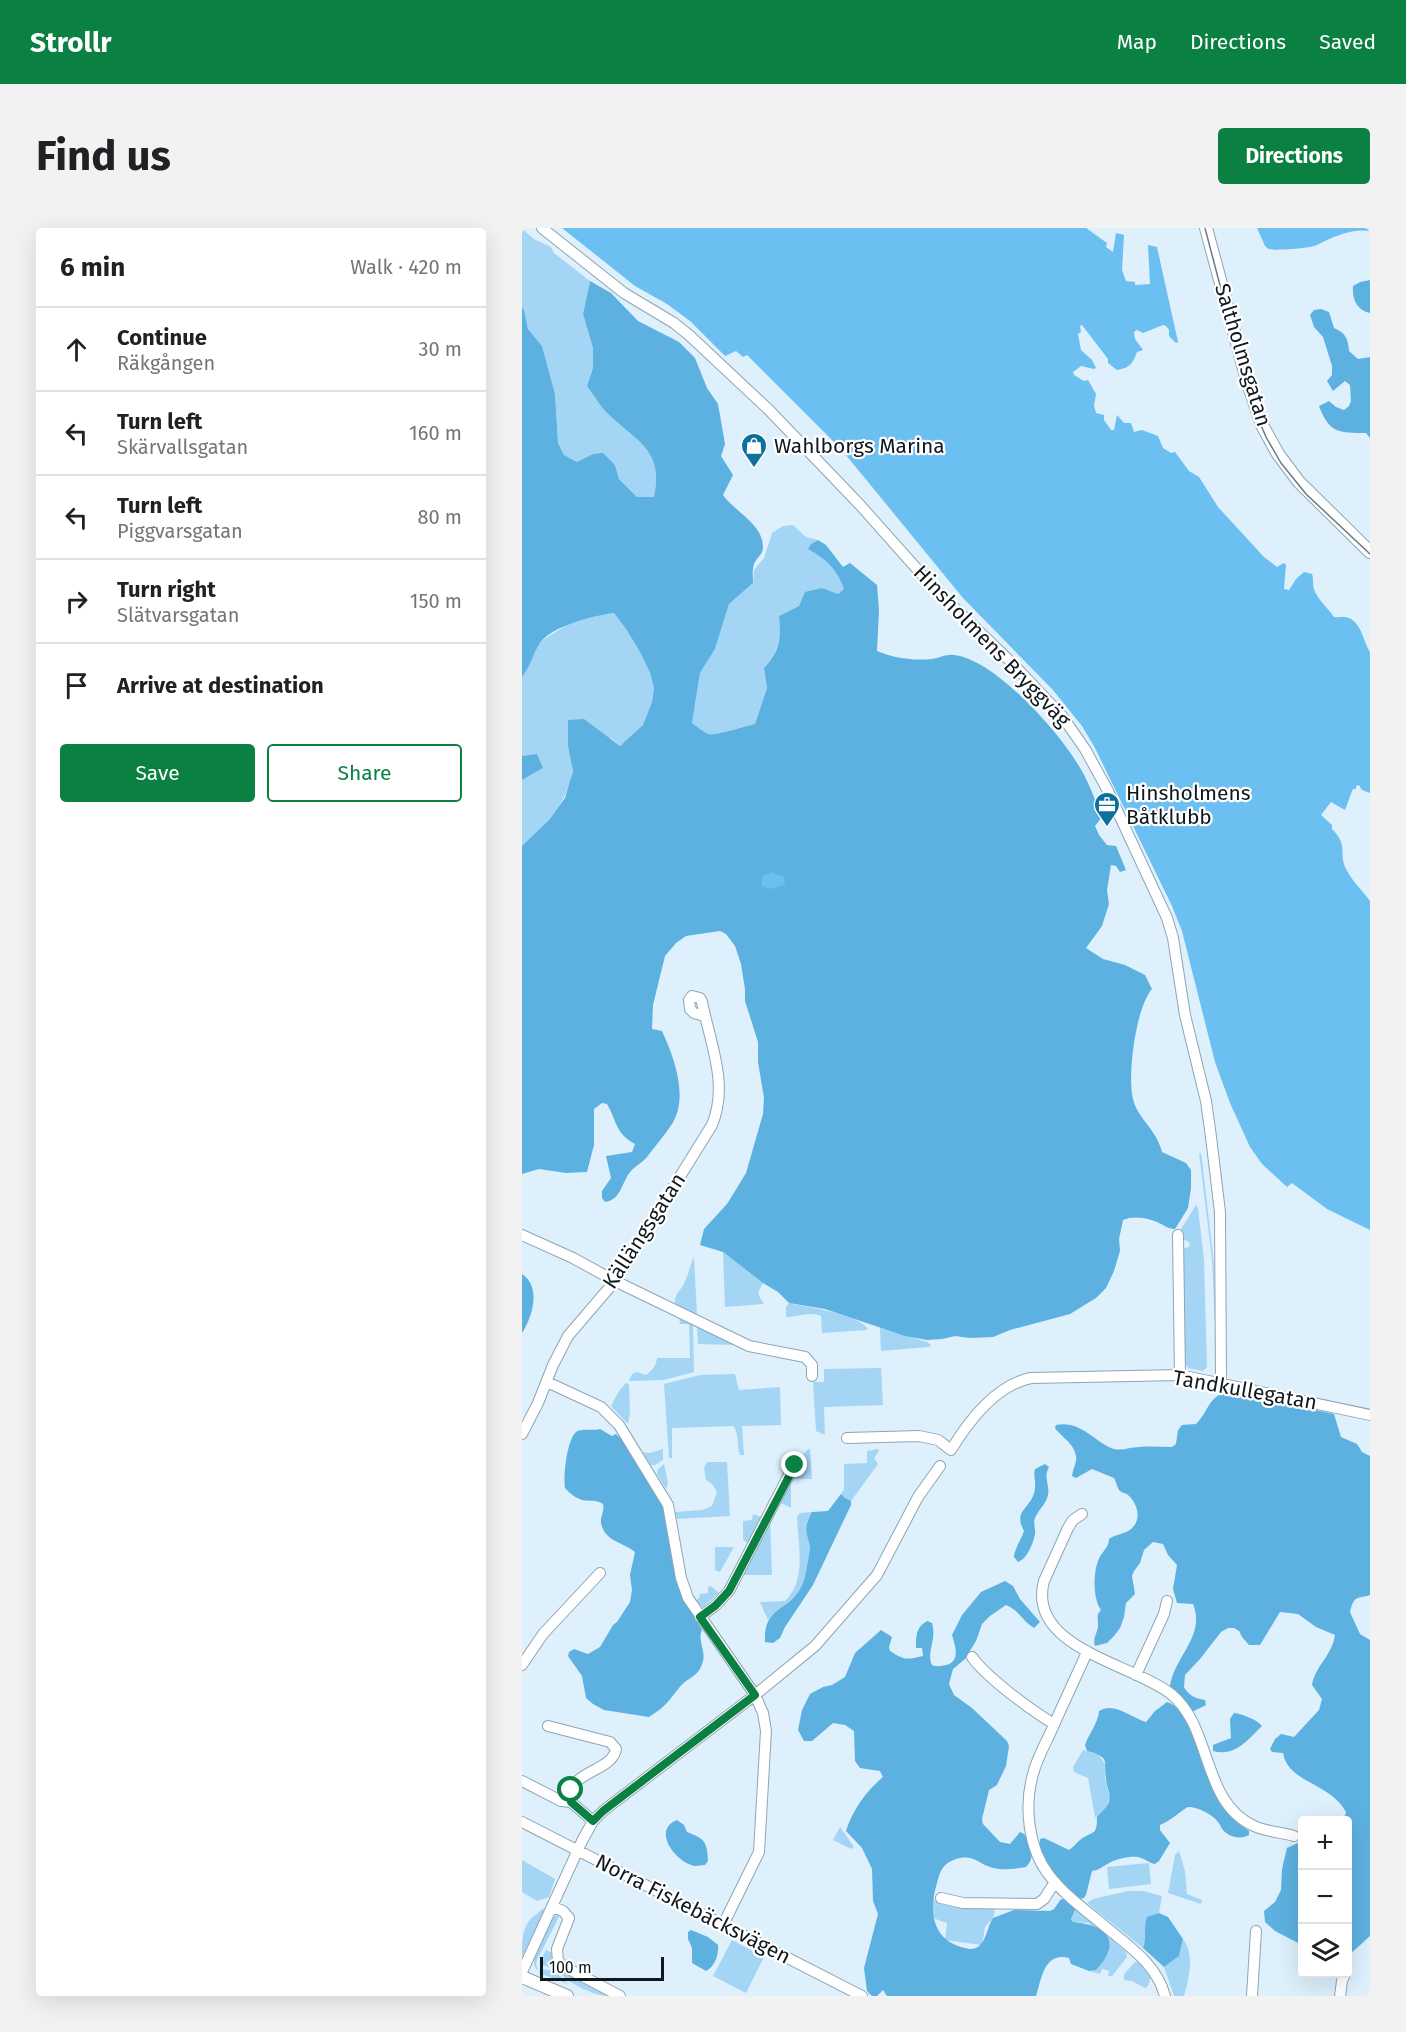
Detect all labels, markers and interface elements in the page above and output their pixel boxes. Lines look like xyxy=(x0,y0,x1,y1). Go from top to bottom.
text: Strollr xyxy=(30,26,111,59)
text: Map xyxy=(1117,29,1157,55)
text: Directions xyxy=(1190,29,1286,55)
text: Saved xyxy=(1319,29,1376,55)
button: Directions xyxy=(1218,128,1370,184)
text: Find us xyxy=(36,131,171,181)
text: 6 min xyxy=(60,252,125,283)
text: Walk · 420 m xyxy=(350,255,462,279)
street label: Saltholmsgatan xyxy=(1209,280,1277,430)
text: Continue xyxy=(117,324,207,351)
icon: ahead xyxy=(60,333,93,366)
text: 30 m xyxy=(418,337,462,361)
text: Räkgången xyxy=(117,351,215,375)
text: Turn left xyxy=(117,408,202,435)
icon: left xyxy=(60,417,93,450)
text: 160 m xyxy=(409,421,462,445)
shop icon: Wahlborgs Marina xyxy=(739,431,769,469)
place label: Wahlborgs Marina xyxy=(774,433,945,459)
text: Skärvallsgatan xyxy=(117,435,248,459)
text: Turn left xyxy=(117,492,202,519)
icon: left xyxy=(60,501,93,534)
text: 80 m xyxy=(417,505,462,529)
text: Piggvarsgatan xyxy=(117,519,243,543)
street label: Hinsholmens Bryggväg xyxy=(908,560,1076,733)
text: Turn right xyxy=(117,576,216,603)
icon: right xyxy=(60,585,93,618)
text: 150 m xyxy=(410,589,462,613)
text: Slätvarsgatan xyxy=(117,603,239,627)
icon: arrive xyxy=(60,669,93,702)
text: Arrive at destination xyxy=(117,672,324,699)
button: Save xyxy=(60,744,255,802)
button: Share xyxy=(267,744,462,802)
place label: Hinsholmens Båtklubb xyxy=(1126,780,1251,830)
office icon: Hinsholmens Båtklubb xyxy=(1092,790,1122,828)
street label: Källängsgatan xyxy=(597,1168,691,1294)
street label: Tandkullegatan xyxy=(1171,1365,1319,1415)
route end xyxy=(781,1451,807,1477)
route start xyxy=(557,1776,583,1802)
map controls xyxy=(1298,1816,1352,1978)
button: + xyxy=(1298,1816,1352,1870)
street label: Norra Fiskebäcksvägen xyxy=(591,1848,795,1970)
button: − xyxy=(1298,1870,1352,1924)
button: layers xyxy=(1298,1924,1352,1978)
scale bar xyxy=(540,1954,664,1982)
text: 100 m xyxy=(549,1958,592,1977)

